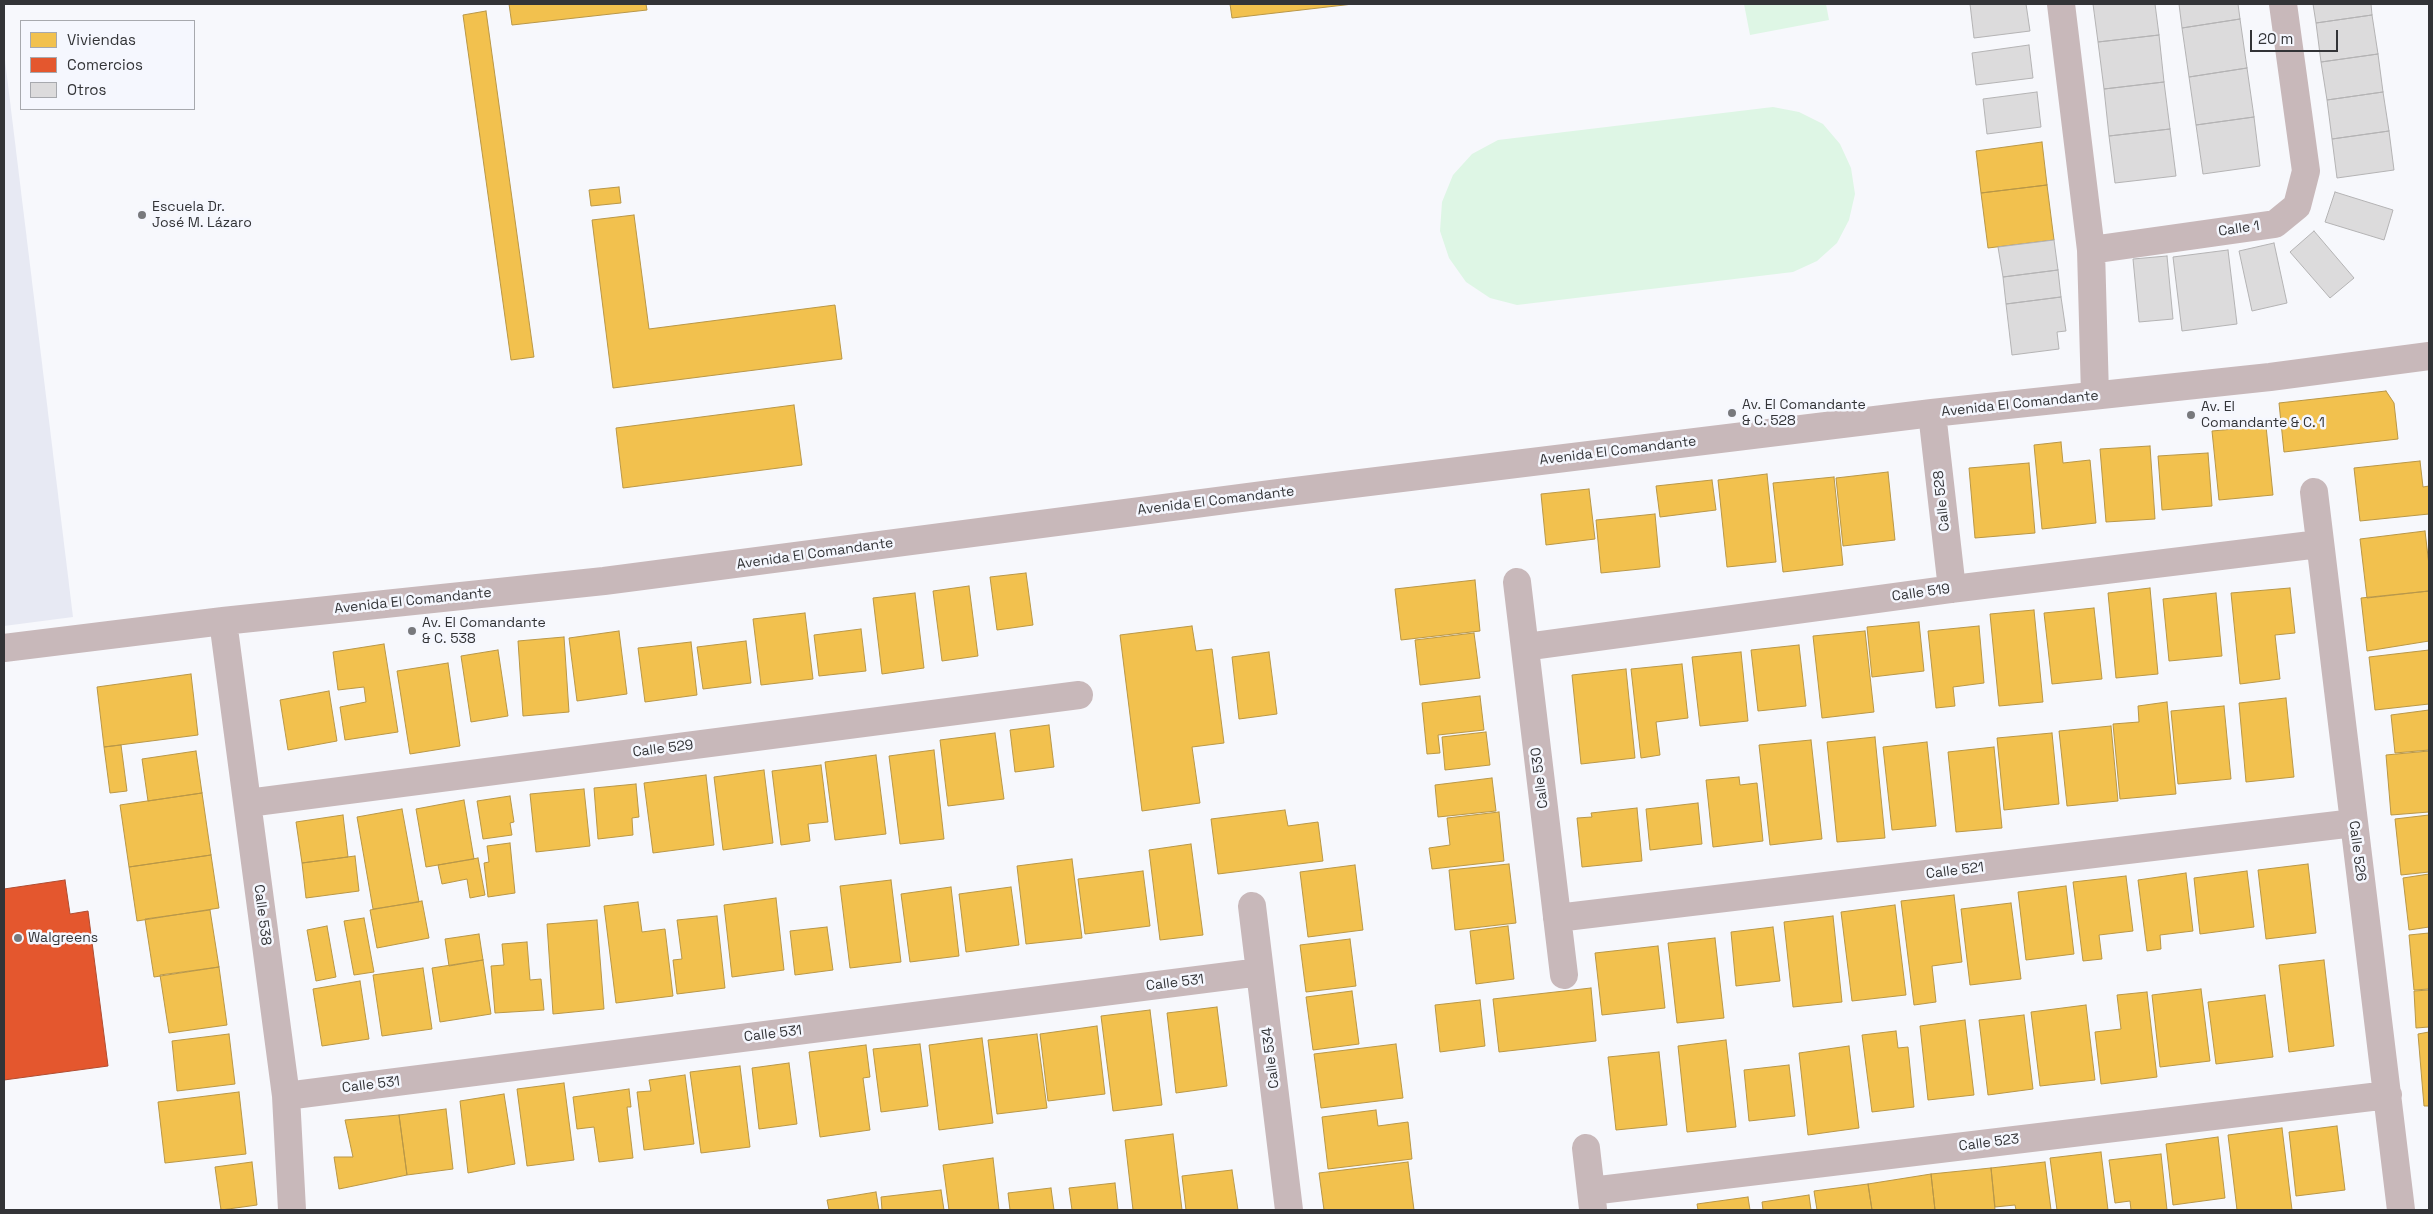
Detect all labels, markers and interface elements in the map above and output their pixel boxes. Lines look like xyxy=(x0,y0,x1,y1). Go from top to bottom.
legend xyxy=(20,20,195,110)
scale bar xyxy=(2253,20,2340,52)
text: 20 m xyxy=(2258,29,2293,48)
text: Viviendas xyxy=(67,30,136,49)
text: Comercios xyxy=(67,55,143,74)
text: Otros xyxy=(67,80,107,99)
place label: Escuela Dr. José M. Lázaro xyxy=(152,199,252,232)
marker: Escuela Dr. José M. Lázaro xyxy=(136,209,148,221)
street label: Calle 1 xyxy=(2217,218,2261,240)
street label: Avenida El Comandante xyxy=(1941,387,2099,421)
place label: Av. El Comandante & C. 528 xyxy=(1742,397,1866,430)
place label: Av. El Comandante & C. 1 xyxy=(2201,399,2325,432)
marker: Av. El Comandante & C. 528 xyxy=(1726,407,1738,419)
marker: Av. El Comandante & C. 1 xyxy=(2185,409,2197,421)
street label: Avenida El Comandante xyxy=(1539,433,1697,469)
street label: Calle 528 xyxy=(1930,470,1954,532)
street label: Avenida El Comandante xyxy=(1137,483,1295,519)
street label: Avenida El Comandante xyxy=(736,535,894,573)
street label: Calle 519 xyxy=(1891,581,1951,605)
street label: Avenida El Comandante xyxy=(334,584,492,618)
place label: Av. El Comandante & C. 538 xyxy=(422,615,546,648)
marker: Av. El Comandante & C. 538 xyxy=(406,625,418,637)
street label: Calle 529 xyxy=(632,737,694,761)
street label: Calle 530 xyxy=(1528,746,1552,810)
street label: Calle 526 xyxy=(2345,820,2369,882)
street label: Calle 521 xyxy=(1925,859,1985,883)
street label: Calle 538 xyxy=(250,884,274,946)
place label: Walgreens xyxy=(28,930,98,946)
marker: Walgreens xyxy=(12,932,24,944)
street label: Calle 531 xyxy=(1145,971,1205,995)
street label: Calle 531 xyxy=(743,1022,803,1046)
street label: Calle 534 xyxy=(1259,1027,1283,1089)
street label: Calle 531 xyxy=(341,1073,401,1097)
street label: Calle 523 xyxy=(1958,1131,2020,1155)

